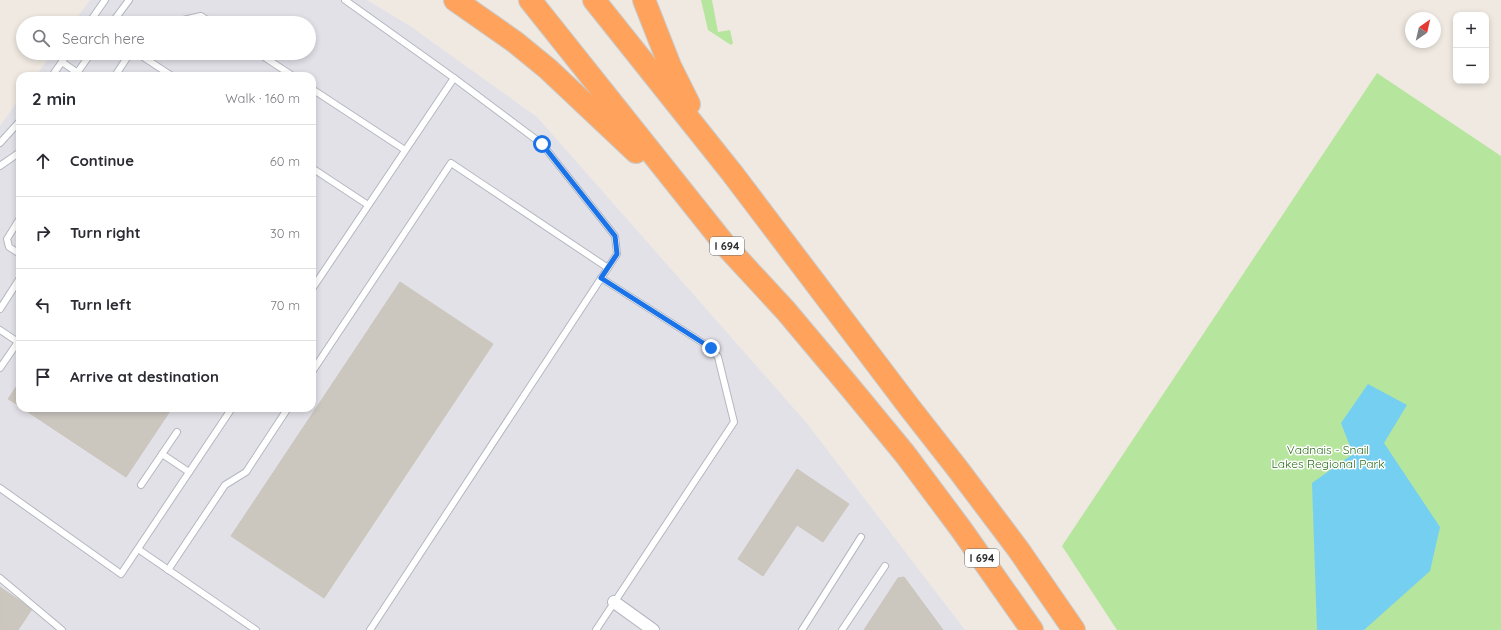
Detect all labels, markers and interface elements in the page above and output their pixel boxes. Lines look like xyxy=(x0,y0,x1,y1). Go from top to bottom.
north arrow xyxy=(1405,12,1441,48)
map controls xyxy=(1453,12,1489,84)
button: + xyxy=(1453,12,1489,48)
search box xyxy=(16,16,316,60)
icon: search xyxy=(30,27,52,49)
text: Search here xyxy=(62,29,145,48)
button: − xyxy=(1453,48,1489,84)
text: 2 min xyxy=(32,88,76,109)
text: Walk · 160 m xyxy=(225,90,300,106)
route start xyxy=(533,135,551,153)
icon: ahead xyxy=(32,150,54,172)
text: Continue xyxy=(70,151,134,170)
text: 60 m xyxy=(270,153,300,169)
icon: right xyxy=(32,222,54,244)
text: Turn right xyxy=(70,223,141,242)
text: 30 m xyxy=(270,225,300,241)
road number: I 694 xyxy=(710,237,744,255)
icon: left xyxy=(32,294,54,316)
text: Turn left xyxy=(70,295,132,314)
text: 70 m xyxy=(270,297,300,313)
route end xyxy=(702,339,720,357)
icon: arrive xyxy=(32,366,54,388)
text: Arrive at destination xyxy=(70,367,219,386)
park label: Vadnais - Snail Lakes Regional Park xyxy=(1271,442,1385,471)
road number: I 694 xyxy=(965,549,999,567)

